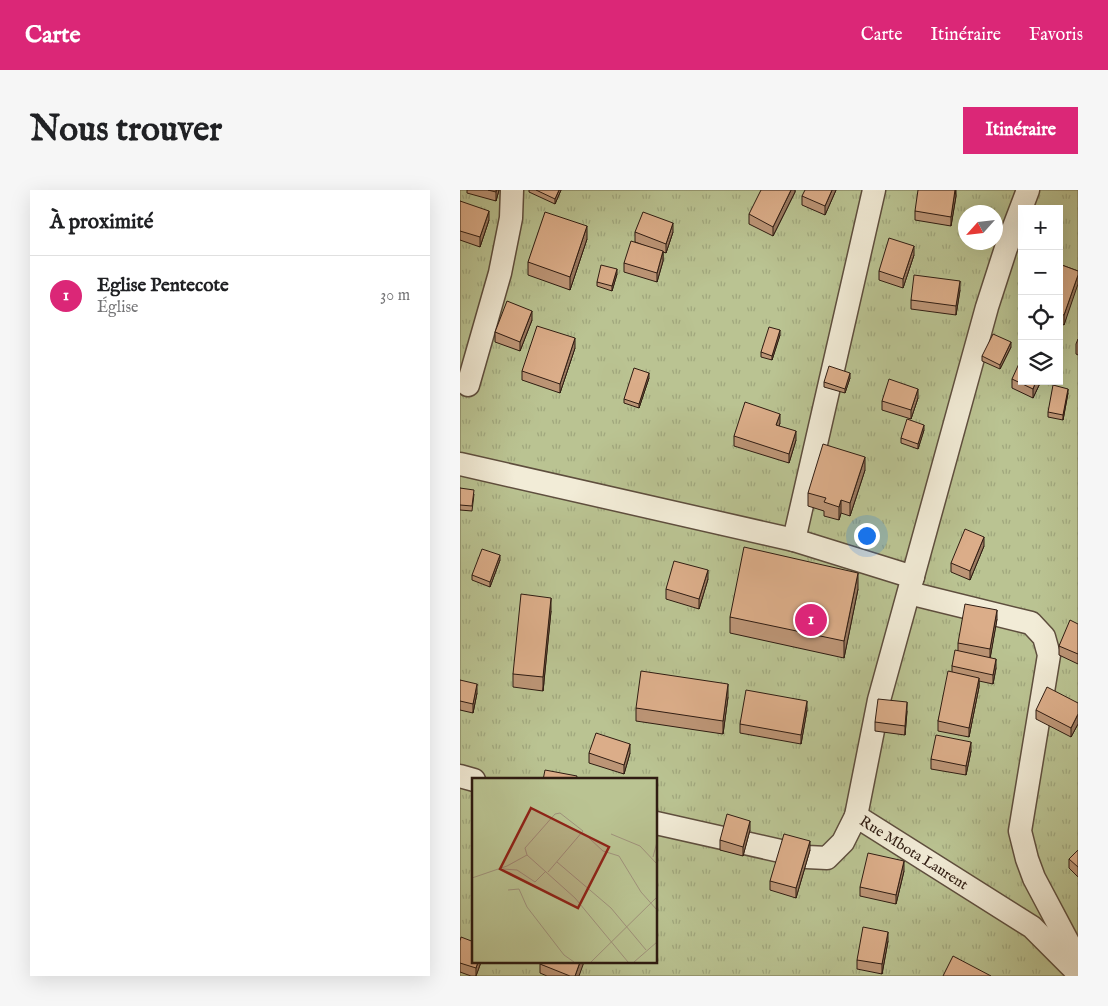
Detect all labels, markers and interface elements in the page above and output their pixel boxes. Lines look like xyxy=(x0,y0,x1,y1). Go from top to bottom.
text: Carte xyxy=(25,20,81,51)
text: Carte xyxy=(861,24,903,47)
text: Itinéraire xyxy=(931,24,1001,47)
text: Favoris xyxy=(1029,24,1083,47)
button: Itinéraire xyxy=(963,107,1078,154)
text: Nous trouver xyxy=(30,108,222,153)
north arrow xyxy=(958,205,1003,250)
map controls xyxy=(1018,205,1063,385)
button: + xyxy=(1018,205,1063,250)
text: À proximité xyxy=(50,209,153,236)
button: − xyxy=(1018,250,1063,295)
text: Eglise Pentecote xyxy=(97,274,229,298)
text: 1 xyxy=(63,286,69,306)
text: 30 m xyxy=(380,286,410,306)
button: locate xyxy=(1018,295,1063,340)
text: Église xyxy=(97,298,138,318)
button: layers xyxy=(1018,340,1063,385)
your location xyxy=(854,523,880,549)
pin: 1 xyxy=(795,601,827,639)
inset map xyxy=(472,778,658,964)
street label: Rue Mbota Laurent xyxy=(856,812,972,894)

